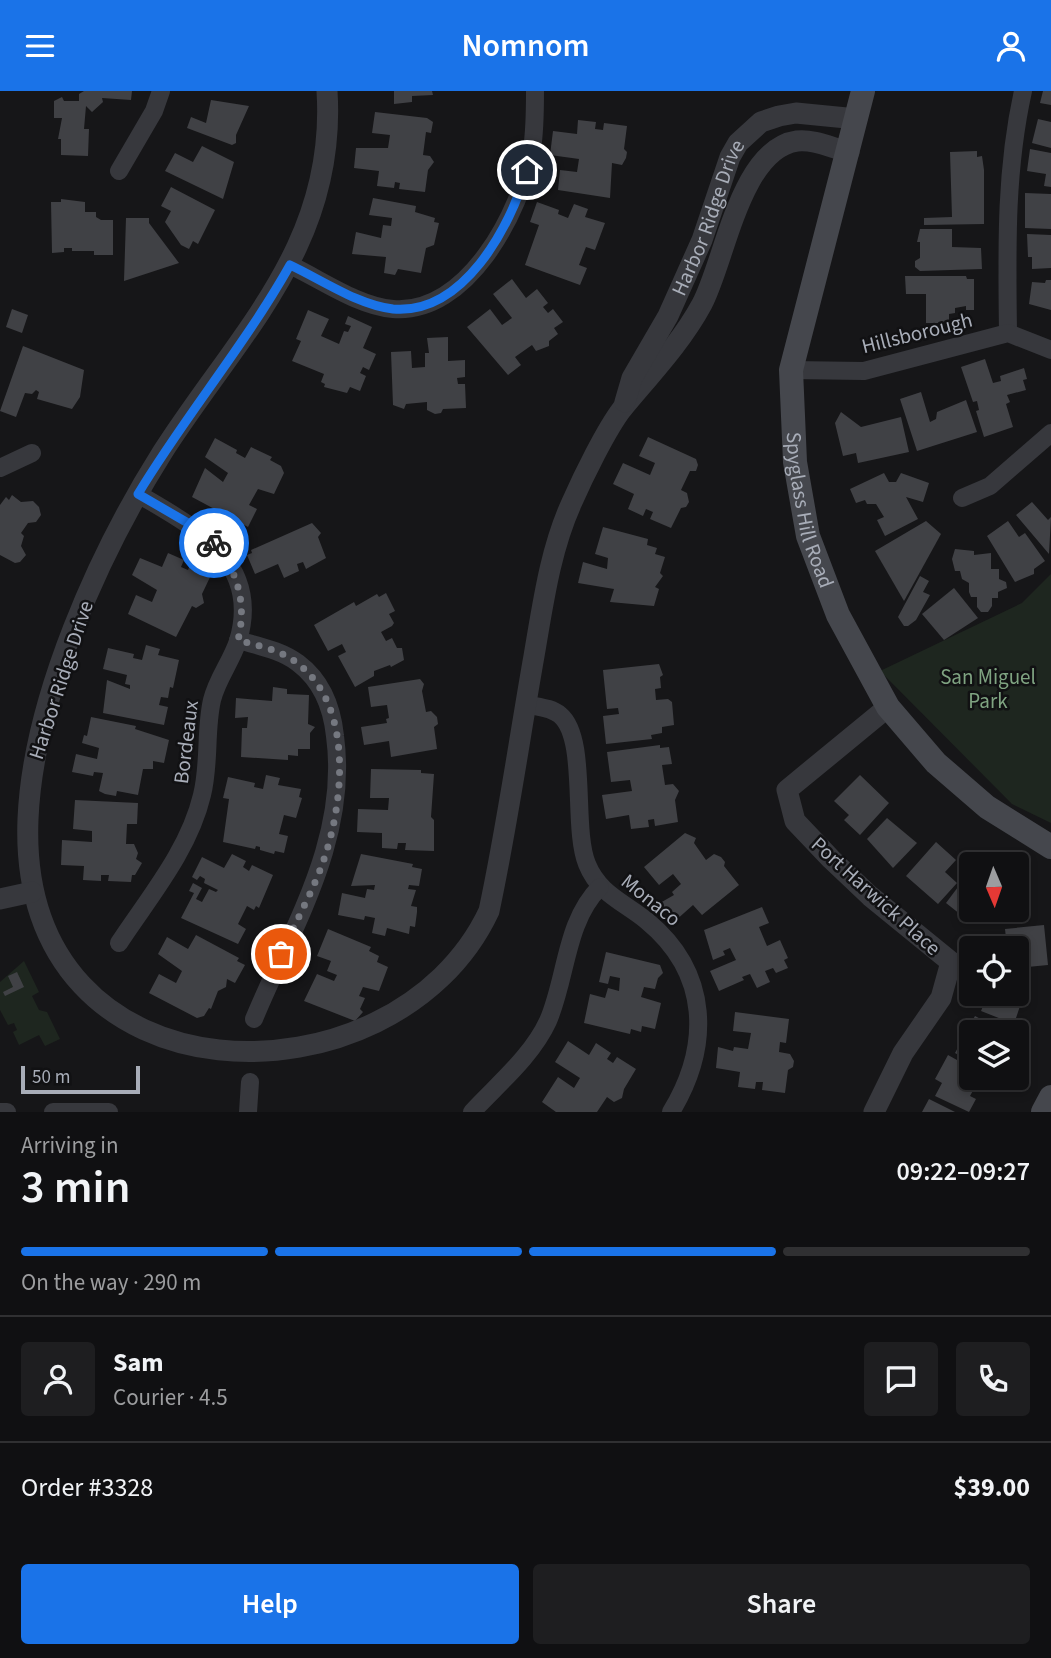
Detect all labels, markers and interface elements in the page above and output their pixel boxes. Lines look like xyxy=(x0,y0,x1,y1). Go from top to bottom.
text: Nomnom xyxy=(461,23,590,69)
icon: menu xyxy=(21,27,59,65)
icon: person xyxy=(992,27,1030,65)
street label: Harbor Ridge Drive xyxy=(664,134,752,301)
pin xyxy=(497,140,557,200)
icon: home xyxy=(508,151,546,189)
street label: Hillsborough xyxy=(858,305,976,361)
street label: Spyglass Hill Road xyxy=(779,431,841,592)
courier xyxy=(179,508,249,578)
icon: bike xyxy=(195,524,233,562)
street label: Harbor Ridge Drive xyxy=(21,597,101,763)
park label: San Miguel Park xyxy=(940,662,1036,716)
street label: Bordeaux xyxy=(166,698,206,785)
street label: Port Harwick Place xyxy=(805,830,947,962)
north arrow xyxy=(959,852,1029,922)
map controls xyxy=(959,852,1029,1090)
street label: Monaco xyxy=(615,867,687,933)
pin xyxy=(251,924,311,984)
icon: bag xyxy=(262,935,300,973)
button: locate xyxy=(959,936,1029,1006)
button: layers xyxy=(959,1020,1029,1090)
scale bar xyxy=(21,1063,140,1095)
text: 50 m xyxy=(32,1064,70,1091)
text: Arriving in xyxy=(21,1129,119,1162)
text: 09:22–09:27 xyxy=(897,1153,1030,1190)
text: 3 min xyxy=(21,1155,130,1220)
text: On the way · 290 m xyxy=(21,1266,201,1299)
button: person xyxy=(21,1342,95,1416)
button: chat xyxy=(864,1342,938,1416)
button: phone xyxy=(956,1342,1030,1416)
text: Sam xyxy=(113,1344,163,1381)
text: Courier · 4.5 xyxy=(113,1381,228,1414)
text: Order #3328 xyxy=(21,1469,153,1506)
text: $39.00 xyxy=(954,1469,1030,1506)
button: Help xyxy=(21,1564,519,1644)
button: Share xyxy=(533,1564,1030,1644)

